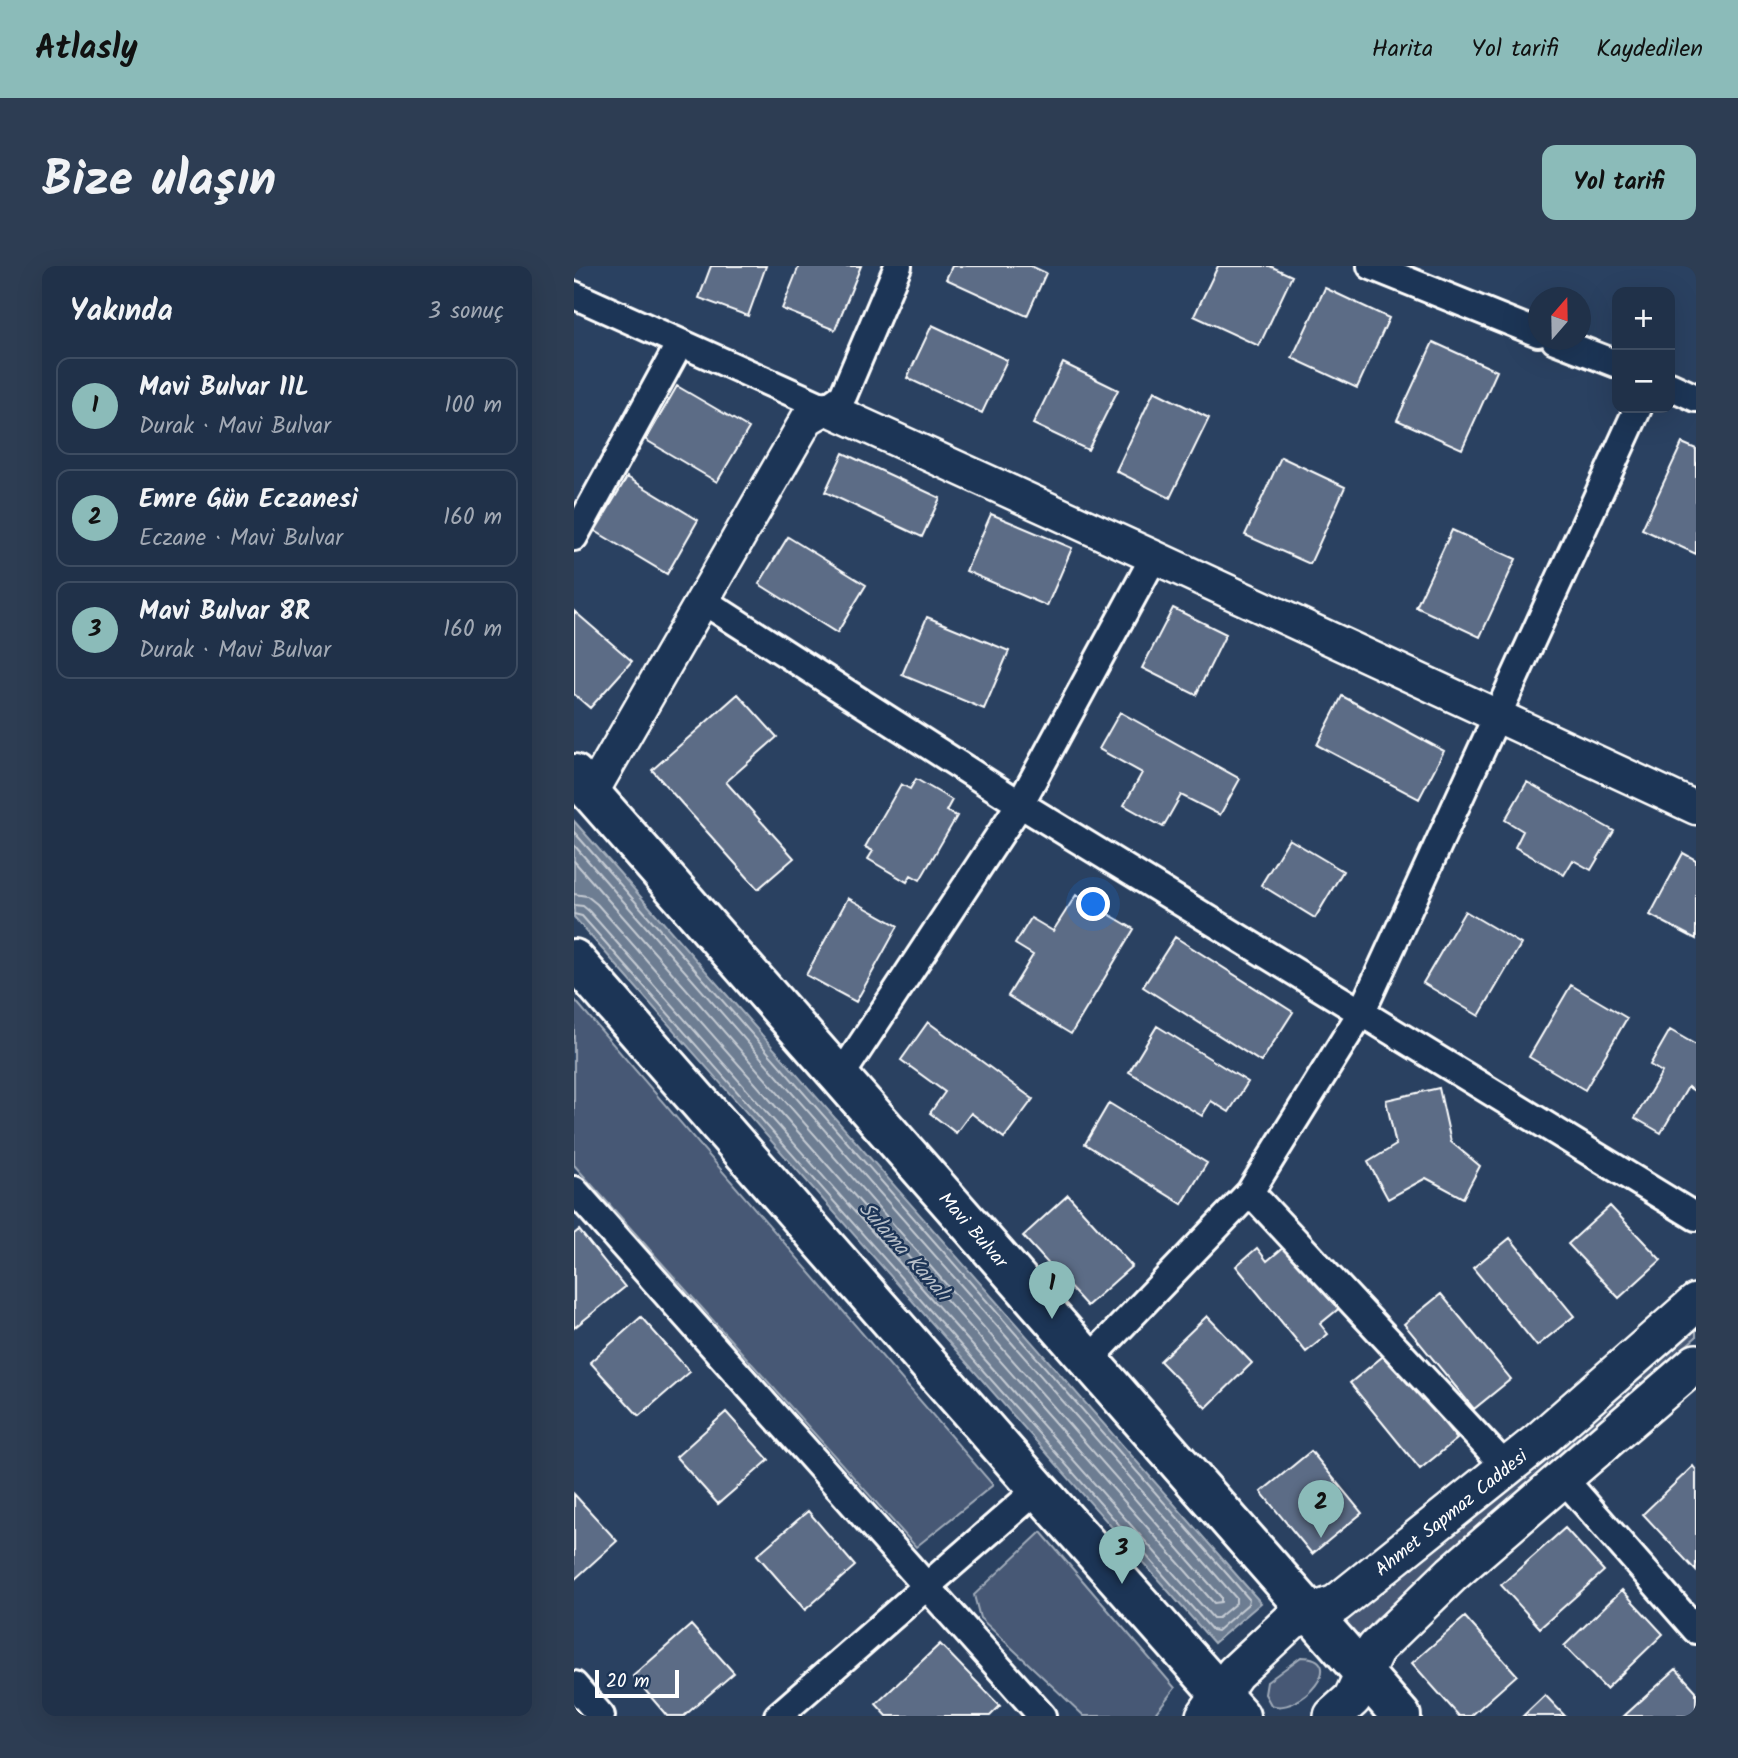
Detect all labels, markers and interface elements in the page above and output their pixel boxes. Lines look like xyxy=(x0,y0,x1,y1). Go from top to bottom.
text: Atlasly xyxy=(35,23,138,76)
text: Harita xyxy=(1372,30,1433,69)
text: Yol tarifi xyxy=(1471,30,1558,69)
text: Kaydedilen xyxy=(1596,30,1703,69)
text: Bize ulaşın xyxy=(42,143,276,221)
button: Yol tarifi xyxy=(1542,145,1696,220)
north arrow xyxy=(1528,287,1591,350)
map controls xyxy=(1612,287,1675,413)
button: + xyxy=(1612,287,1675,350)
text: Yakında xyxy=(70,288,173,336)
text: 3 sonuç xyxy=(428,294,504,330)
button: − xyxy=(1612,350,1675,413)
text: Mavi Bulvar 11L xyxy=(139,367,309,409)
text: 1 xyxy=(92,388,98,424)
text: 100 m xyxy=(444,388,502,424)
text: Durak · Mavi Bulvar xyxy=(139,409,331,445)
text: Emre Gün Eczanesi xyxy=(139,479,358,521)
text: 2 xyxy=(88,500,102,536)
text: 160 m xyxy=(443,500,502,536)
text: Eczane · Mavi Bulvar xyxy=(139,521,343,557)
text: Mavi Bulvar 8R xyxy=(139,591,310,633)
text: 3 xyxy=(89,612,101,648)
text: 160 m xyxy=(443,612,502,648)
text: Durak · Mavi Bulvar xyxy=(139,633,331,669)
your location xyxy=(1076,887,1110,921)
street label: Mavi Bulvar xyxy=(930,1186,1015,1277)
water label: Sulama Kanalı xyxy=(850,1194,959,1311)
pin: 1 xyxy=(1029,1261,1075,1319)
street label: Ahmet Sapmaz Caddesi xyxy=(1369,1442,1536,1584)
pin: 2 xyxy=(1298,1480,1344,1538)
pin: 3 xyxy=(1099,1526,1145,1584)
scale bar xyxy=(595,1667,679,1699)
text: 20 m xyxy=(606,1667,649,1697)

